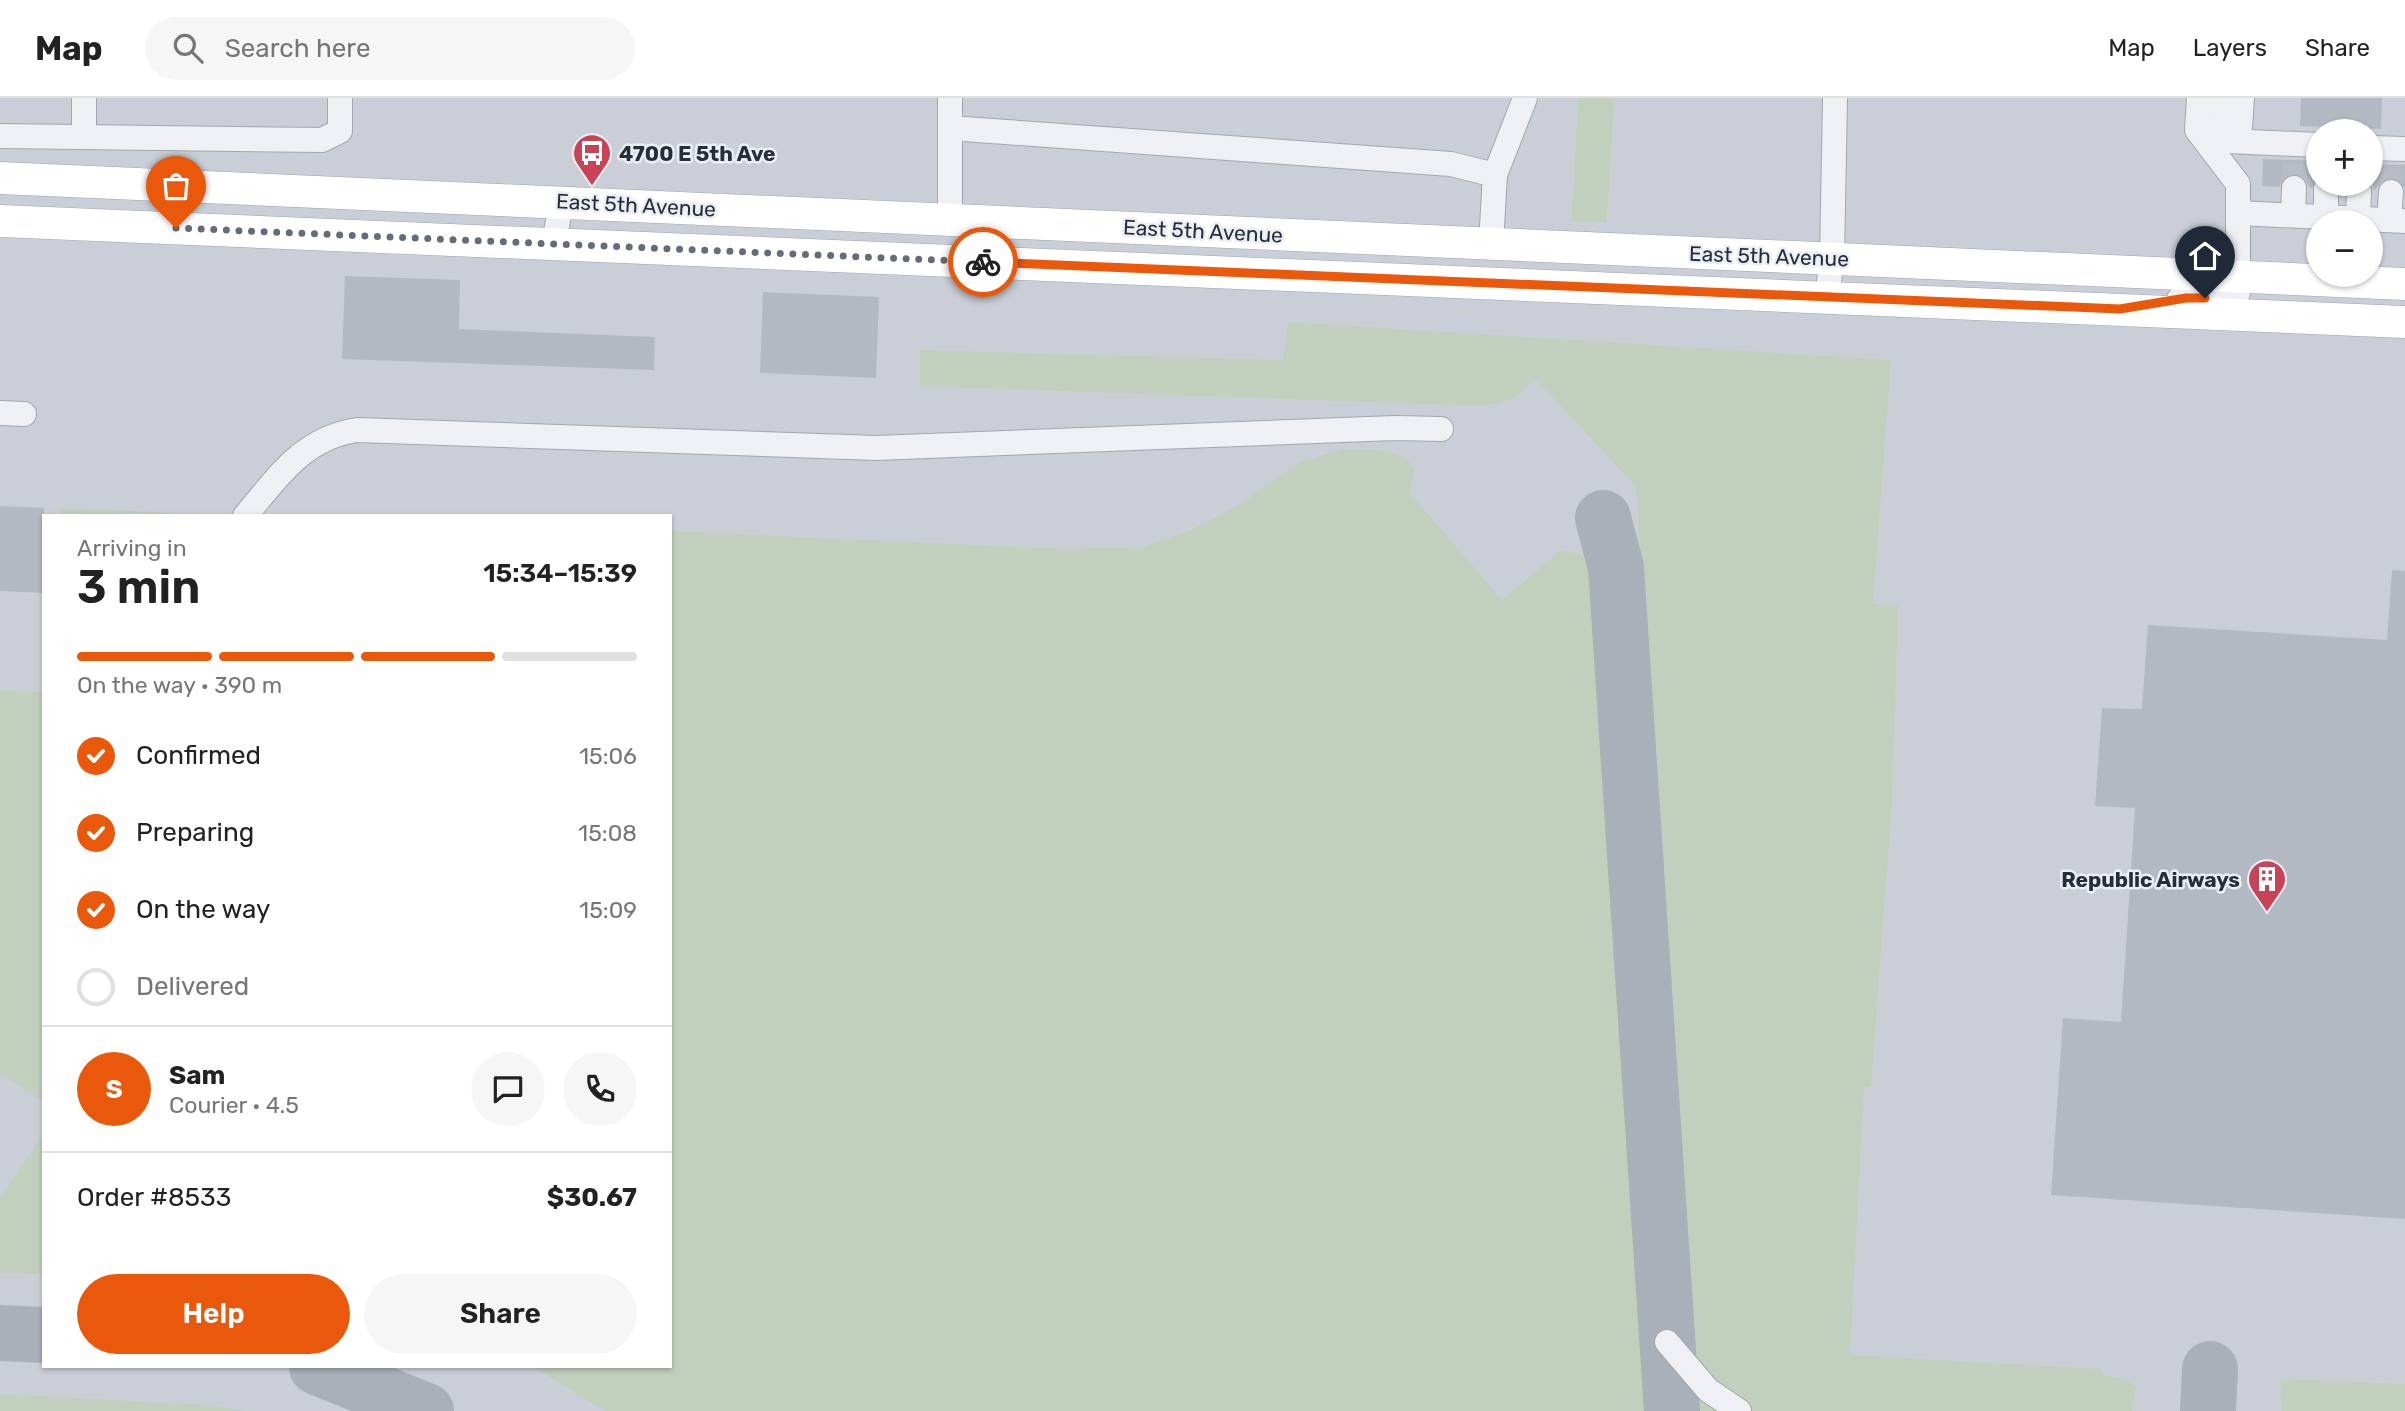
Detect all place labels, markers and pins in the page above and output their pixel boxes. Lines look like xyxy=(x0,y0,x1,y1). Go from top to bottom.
bus stop icon: 4700 E 5th Ave xyxy=(571,132,613,187)
place label: 4700 E 5th Ave xyxy=(619,141,776,166)
pin xyxy=(146,156,206,228)
pin xyxy=(2175,226,2235,298)
building icon: Republic Airways xyxy=(2246,858,2288,913)
place label: Republic Airways xyxy=(2061,867,2240,892)

